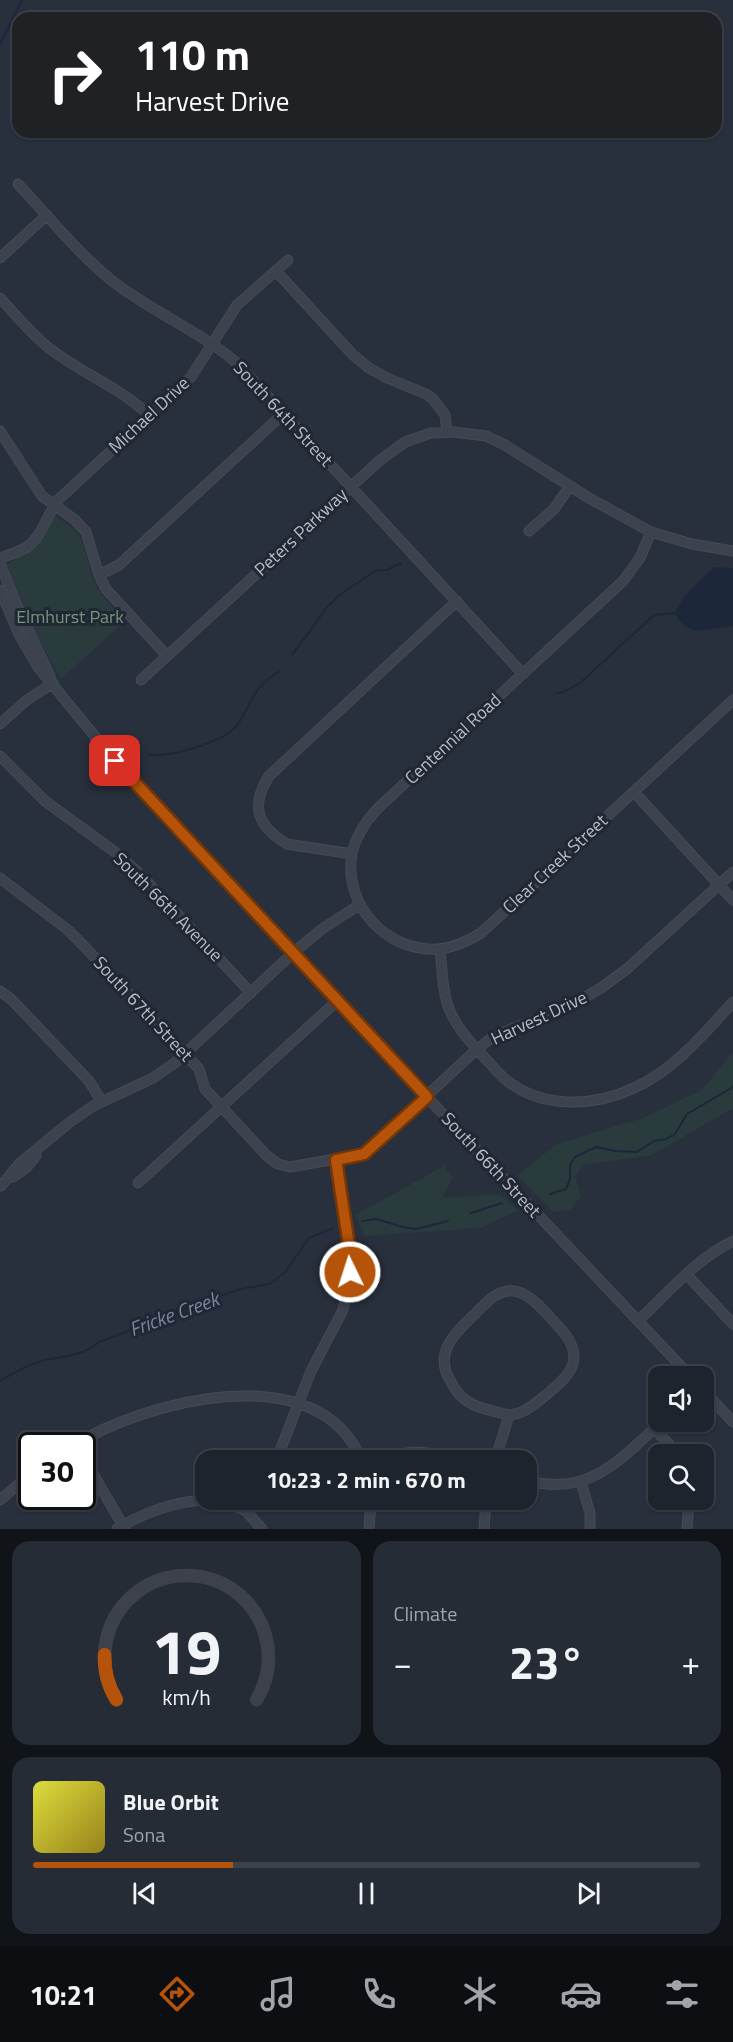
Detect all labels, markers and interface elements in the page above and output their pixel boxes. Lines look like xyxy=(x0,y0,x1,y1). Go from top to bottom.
text: 110 m xyxy=(135,22,250,86)
icon: right xyxy=(36,36,114,114)
text: Harvest Drive xyxy=(135,80,290,121)
street label: South 64th Street xyxy=(227,355,340,473)
street label: Michael Drive xyxy=(102,370,195,459)
street label: Peters Parkway xyxy=(248,481,354,582)
park label: Elmhurst Park xyxy=(16,603,124,630)
street label: Centennial Road xyxy=(398,687,507,790)
pin xyxy=(89,735,140,786)
icon: arrive xyxy=(98,744,131,777)
street label: Clear Creek Street xyxy=(496,807,614,920)
street label: South 66th Avenue xyxy=(107,846,229,968)
street label: South 67th Street xyxy=(87,950,200,1068)
street label: Harvest Drive xyxy=(486,984,591,1052)
street label: South 66th Street xyxy=(435,1106,548,1224)
position arrow xyxy=(318,1240,382,1304)
water label: Fricke Creek xyxy=(125,1282,225,1344)
map controls xyxy=(648,1366,714,1510)
button: sound xyxy=(648,1366,714,1432)
speed limit sign: 30 xyxy=(18,1432,96,1510)
button: search xyxy=(648,1444,714,1510)
text: 10:23 · 2 min · 670 m xyxy=(266,1463,466,1497)
text: Climate xyxy=(394,1598,457,1629)
text: 19 xyxy=(151,1603,221,1698)
text: 23° xyxy=(509,1628,585,1696)
text: − xyxy=(394,1638,412,1688)
text: + xyxy=(682,1638,700,1688)
text: km/h xyxy=(162,1681,211,1713)
text: Blue Orbit xyxy=(123,1785,219,1819)
text: Sona xyxy=(123,1819,165,1850)
icon: previous xyxy=(128,1877,161,1910)
icon: pause xyxy=(350,1877,383,1910)
icon: next xyxy=(572,1877,605,1910)
icon: directions xyxy=(156,1973,198,2015)
icon: music xyxy=(257,1973,299,2015)
icon: phone xyxy=(358,1973,400,2015)
icon: climate xyxy=(459,1973,501,2015)
icon: car xyxy=(560,1973,602,2015)
icon: filters xyxy=(661,1973,703,2015)
text: 10:21 xyxy=(30,1974,97,2015)

